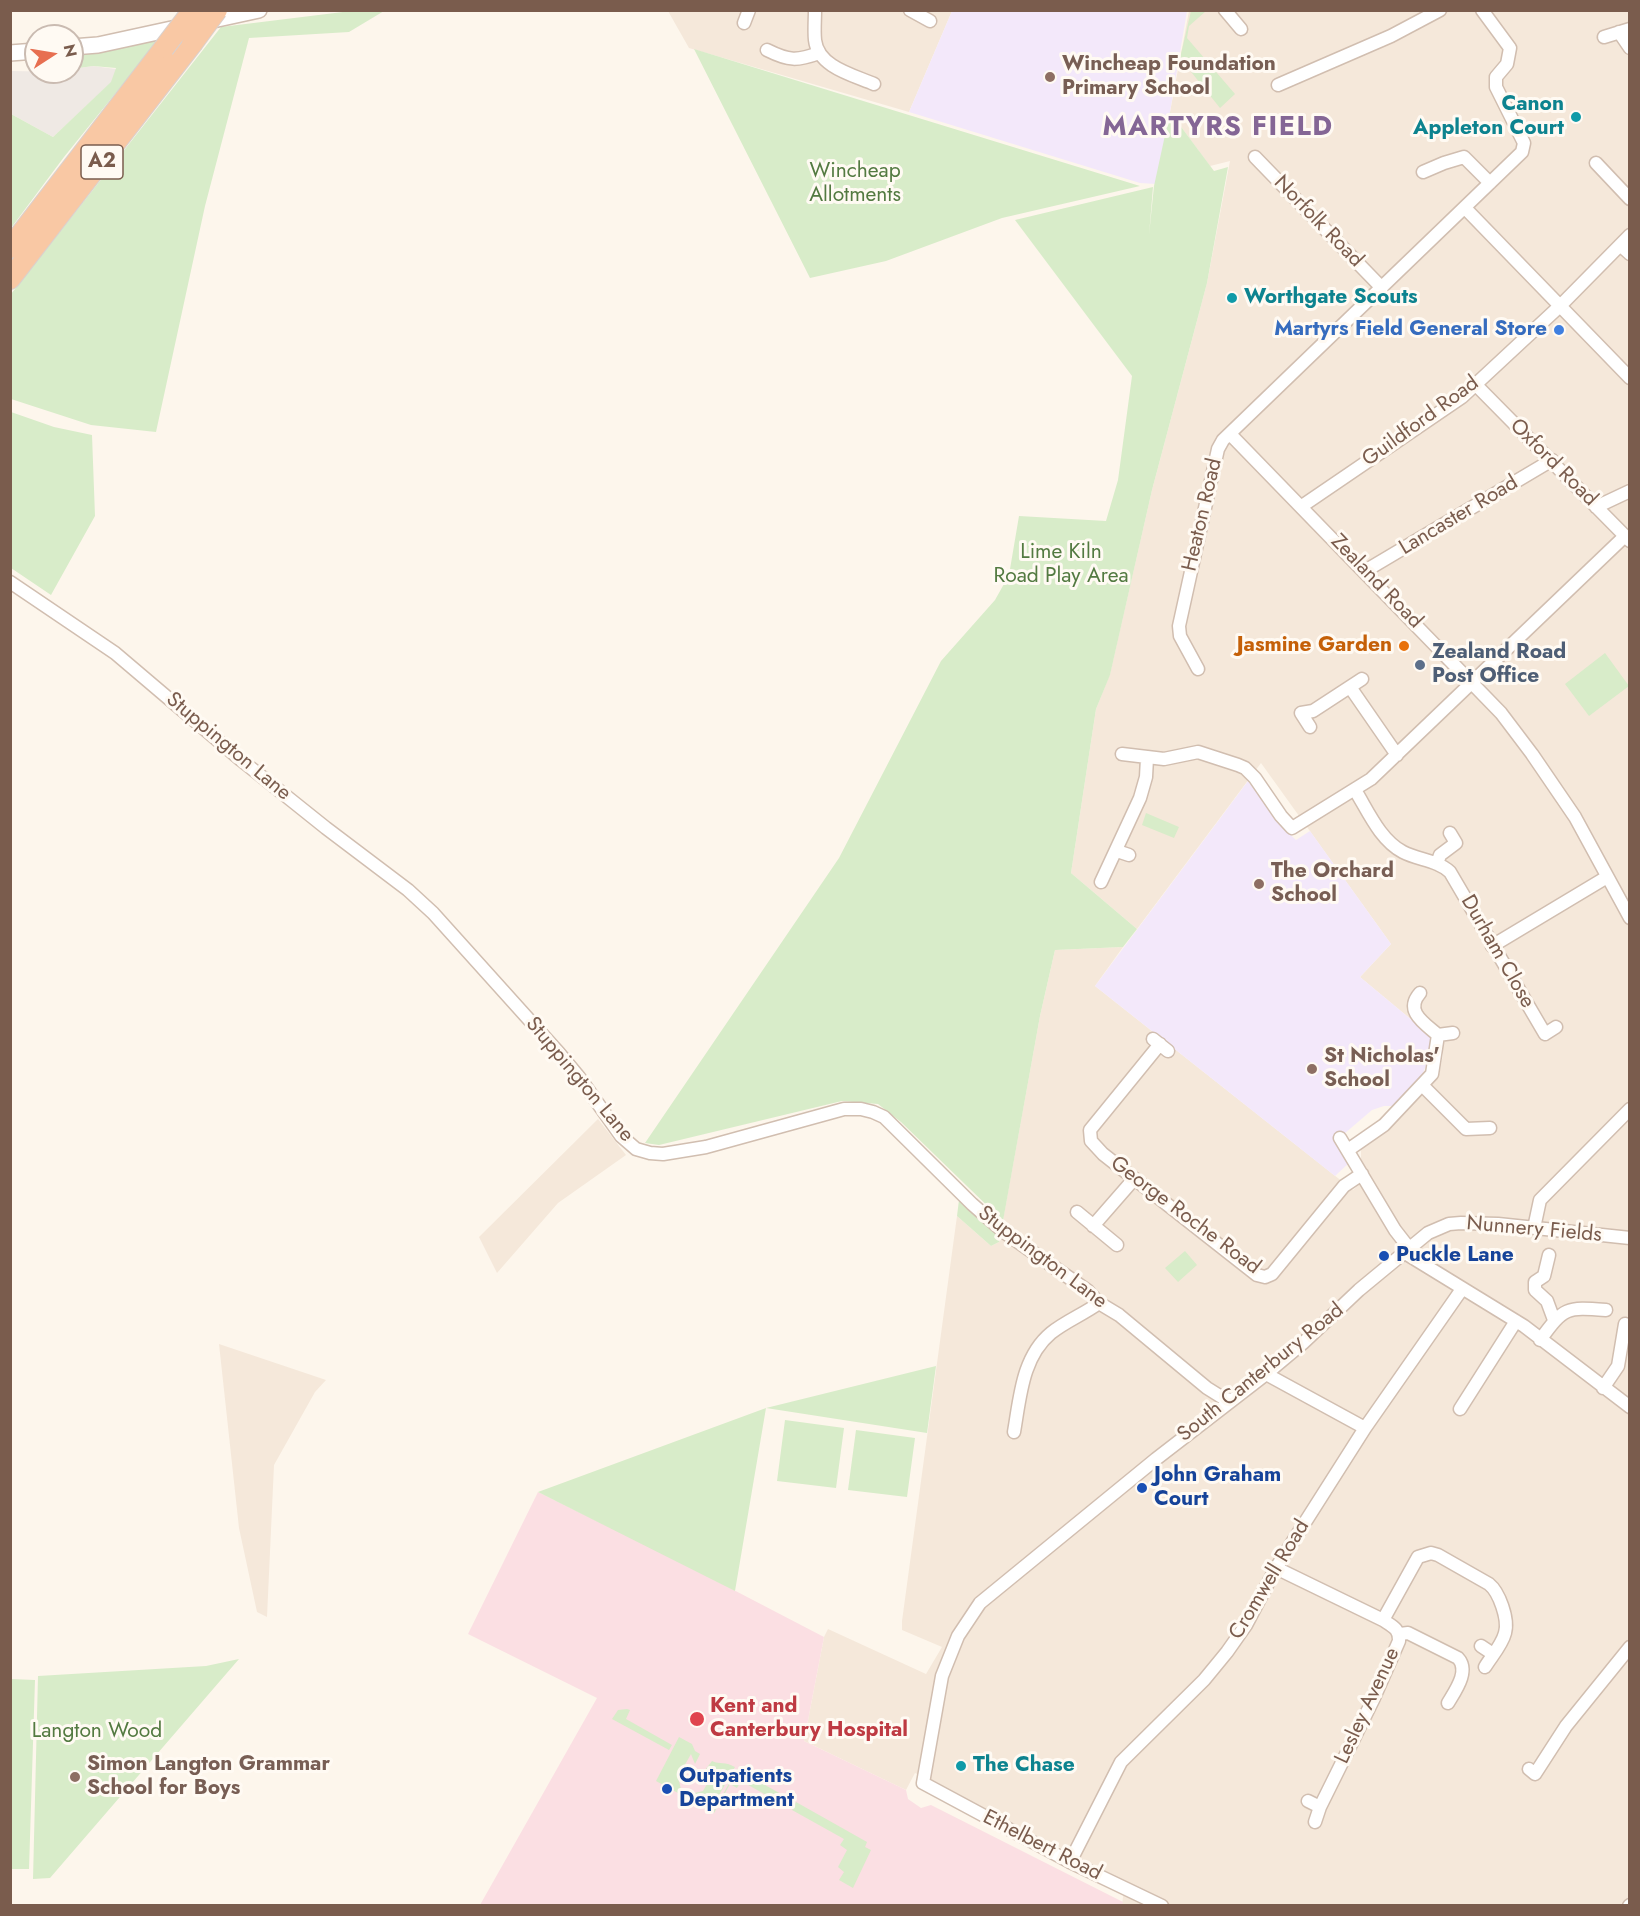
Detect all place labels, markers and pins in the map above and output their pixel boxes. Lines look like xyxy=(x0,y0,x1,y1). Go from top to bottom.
place label: Wincheap Foundation Primary School xyxy=(1062,52,1276,102)
marker: Wincheap Foundation Primary School xyxy=(1043,70,1057,84)
place label: Canon Appleton Court xyxy=(1413,92,1564,142)
marker: Canon Appleton Court xyxy=(1569,110,1583,124)
place label: Worthgate Scouts xyxy=(1244,285,1418,311)
marker: Worthgate Scouts xyxy=(1225,291,1239,305)
place label: Martyrs Field General Store xyxy=(1274,317,1547,343)
marker: Martyrs Field General Store xyxy=(1552,323,1566,337)
place label: Jasmine Garden xyxy=(1237,633,1392,659)
marker: Jasmine Garden xyxy=(1397,639,1411,653)
place label: Zealand Road Post Office xyxy=(1432,640,1566,690)
marker: Zealand Road Post Office xyxy=(1413,658,1427,672)
place label: The Orchard School xyxy=(1271,859,1394,909)
marker: The Orchard School xyxy=(1252,877,1266,891)
place label: St Nicholas' School xyxy=(1324,1044,1440,1094)
marker: St Nicholas' School xyxy=(1305,1062,1319,1076)
place label: Puckle Lane xyxy=(1396,1243,1514,1269)
marker: Puckle Lane xyxy=(1377,1249,1391,1263)
place label: John Graham Court xyxy=(1154,1463,1281,1513)
marker: John Graham Court xyxy=(1135,1481,1149,1495)
place label: Kent and Canterbury Hospital xyxy=(710,1694,908,1744)
marker: Kent and Canterbury Hospital xyxy=(688,1710,706,1728)
place label: Simon Langton Grammar School for Boys xyxy=(87,1752,330,1802)
place label: The Chase xyxy=(973,1753,1075,1779)
marker: The Chase xyxy=(954,1759,968,1773)
place label: Outpatients Department xyxy=(679,1764,794,1814)
marker: Simon Langton Grammar School for Boys xyxy=(68,1770,82,1784)
marker: Outpatients Department xyxy=(660,1782,674,1796)

